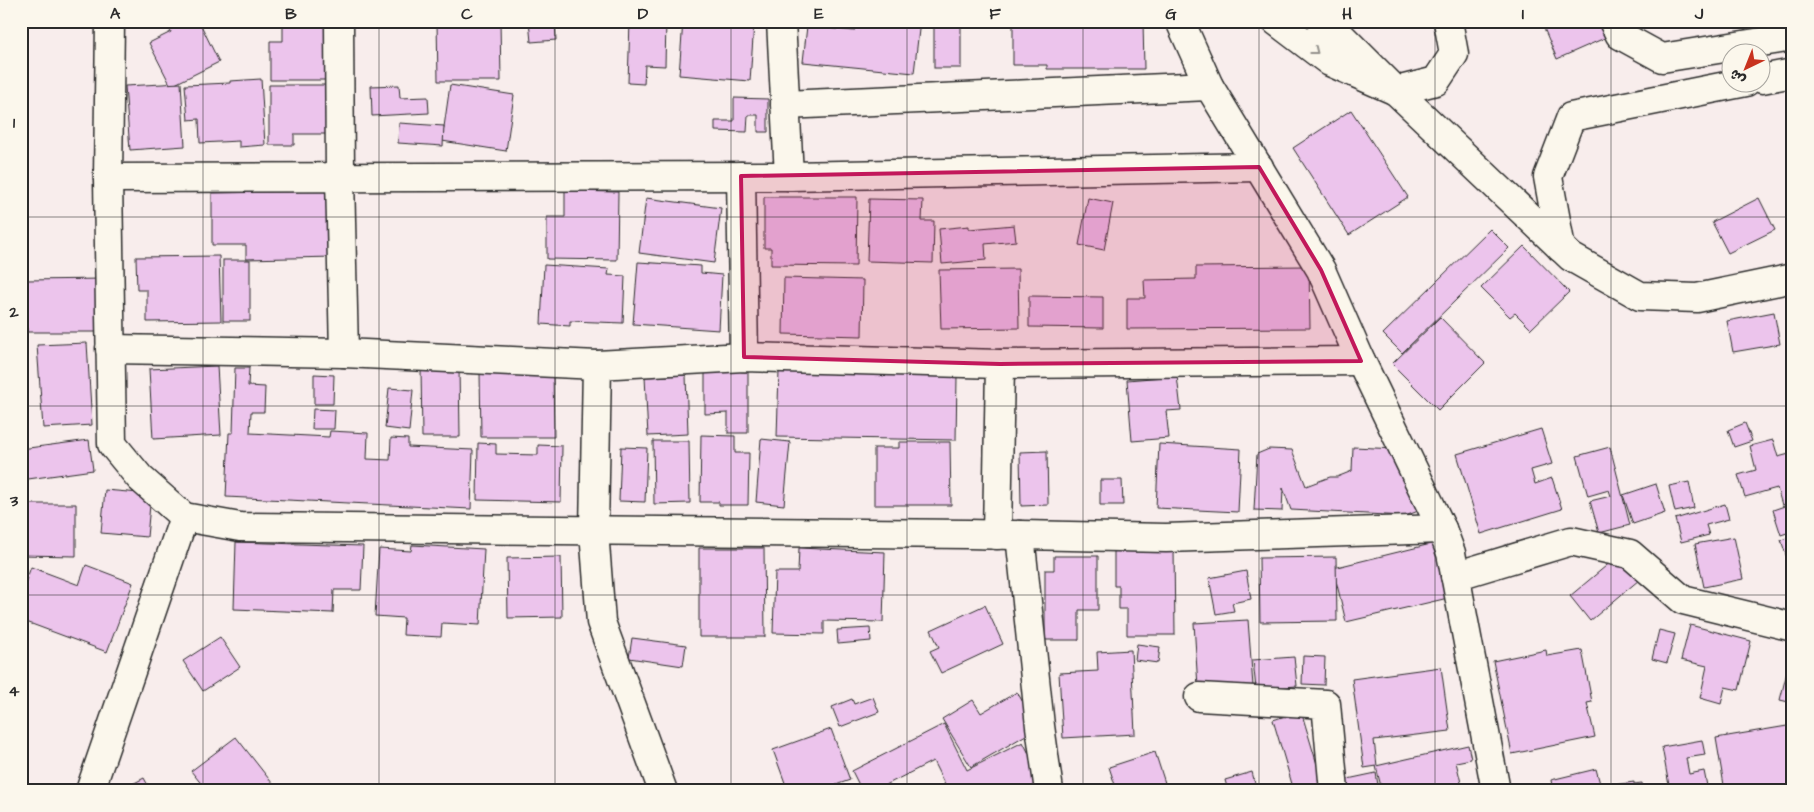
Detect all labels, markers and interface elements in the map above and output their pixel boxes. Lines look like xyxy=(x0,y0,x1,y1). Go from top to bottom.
text: A xyxy=(110,3,121,25)
text: B xyxy=(285,3,297,25)
text: C xyxy=(461,3,473,25)
text: D xyxy=(638,3,649,25)
text: E xyxy=(814,3,824,25)
text: F xyxy=(989,3,1001,25)
text: G xyxy=(1165,3,1177,25)
text: H xyxy=(1342,3,1352,25)
text: I xyxy=(1522,3,1524,25)
text: J xyxy=(1694,3,1704,25)
north arrow xyxy=(1722,42,1772,92)
one-way arrow xyxy=(1309,45,1319,54)
text: ش xyxy=(1725,64,1750,89)
text: 1 xyxy=(13,112,16,134)
text: 2 xyxy=(8,301,19,323)
text: 3 xyxy=(9,490,19,512)
text: 4 xyxy=(9,680,20,702)

